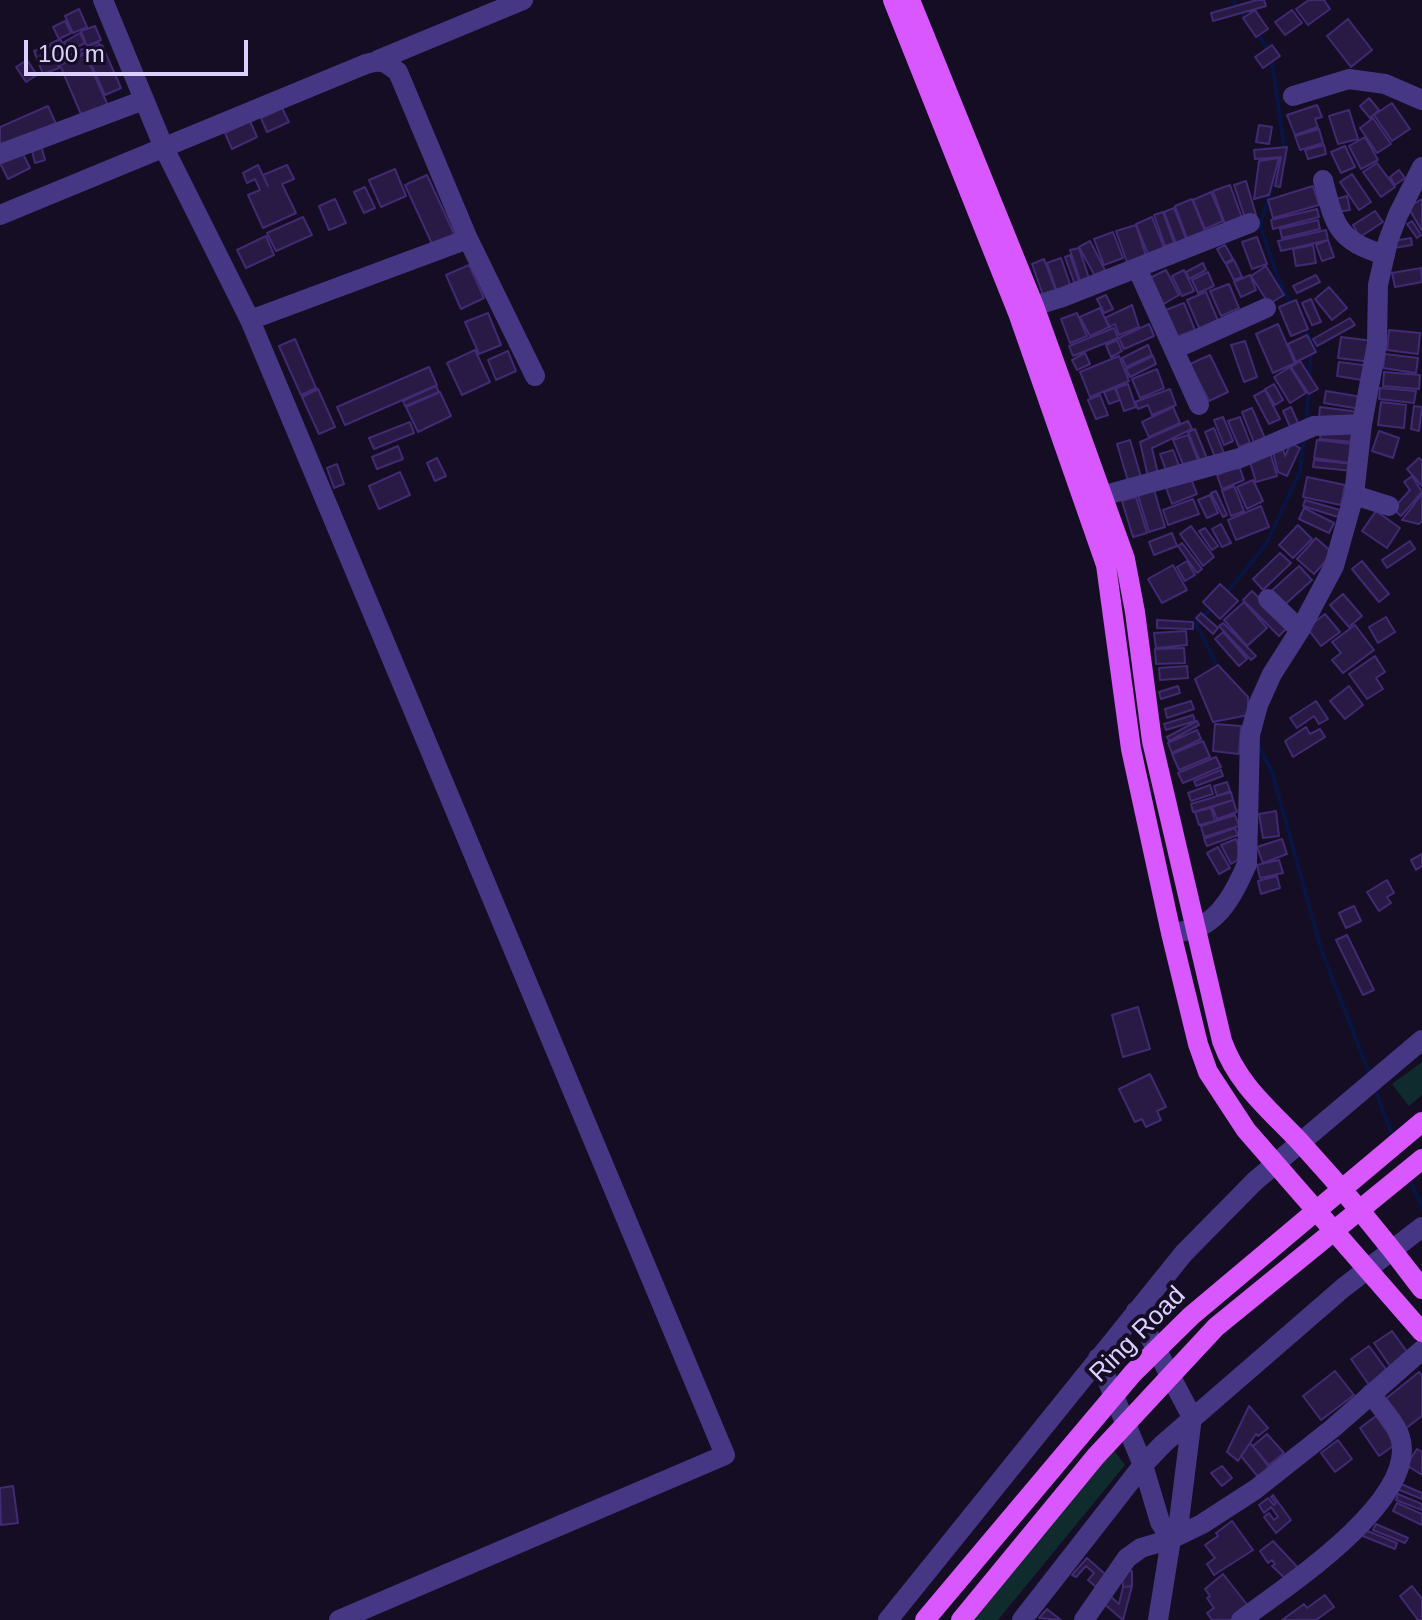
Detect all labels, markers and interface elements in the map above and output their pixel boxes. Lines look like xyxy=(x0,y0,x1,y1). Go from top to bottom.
scale bar xyxy=(28,24,252,74)
text: 100 m xyxy=(38,40,105,67)
street label: Ring Road xyxy=(1084,1281,1192,1389)

